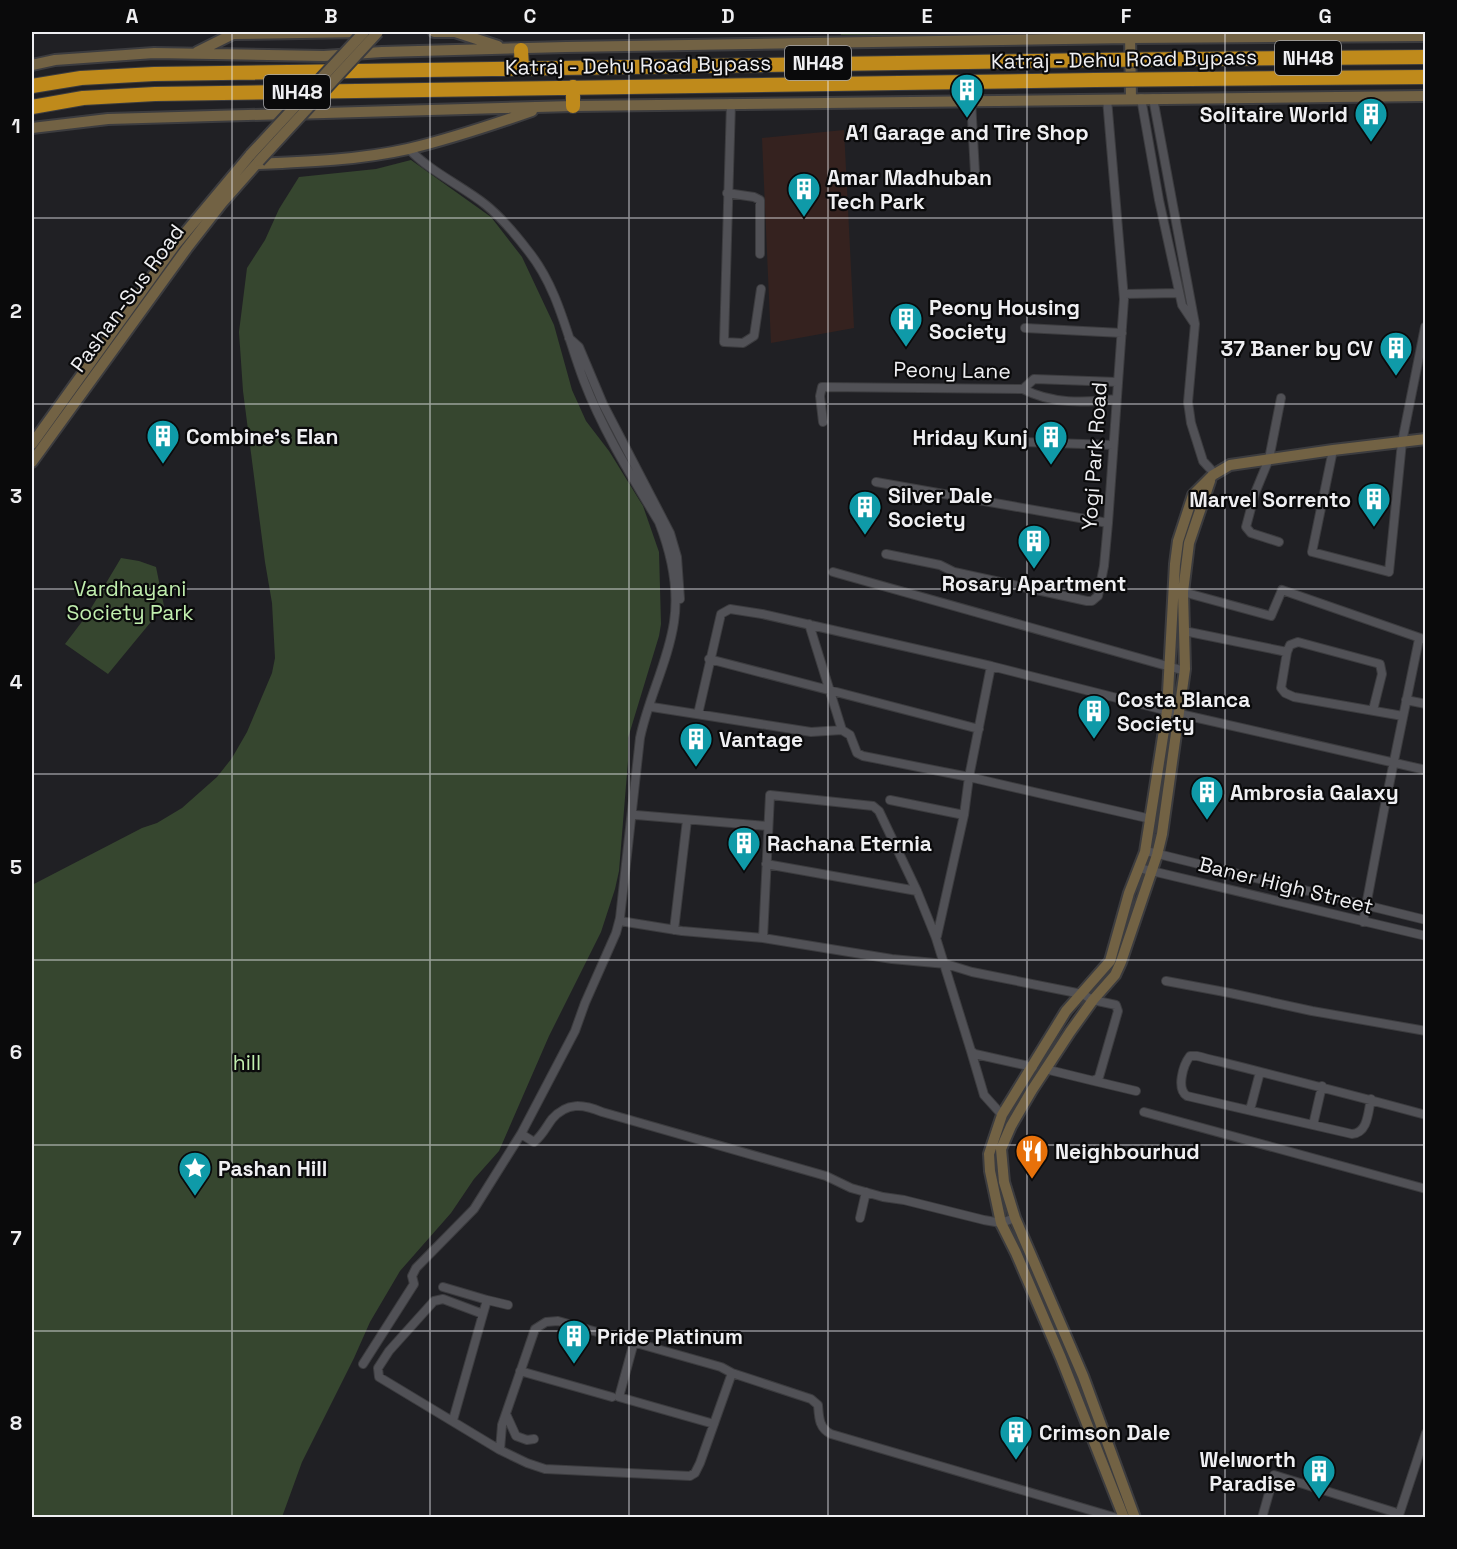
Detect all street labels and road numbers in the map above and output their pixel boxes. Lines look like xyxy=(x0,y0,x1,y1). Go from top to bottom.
road number: NH48 xyxy=(1275,41,1341,75)
street label: Katraj - Dehu Road Bypass xyxy=(991,43,1257,75)
road number: NH48 xyxy=(785,46,851,80)
street label: Katraj - Dehu Road Bypass xyxy=(505,49,771,81)
road number: NH48 xyxy=(264,75,330,109)
street label: Pashan-Sus Road xyxy=(64,219,190,377)
street label: Peony Lane xyxy=(893,355,1011,385)
street label: Yogi Park Road xyxy=(1075,381,1113,531)
street label: Baner High Street xyxy=(1196,850,1376,920)

